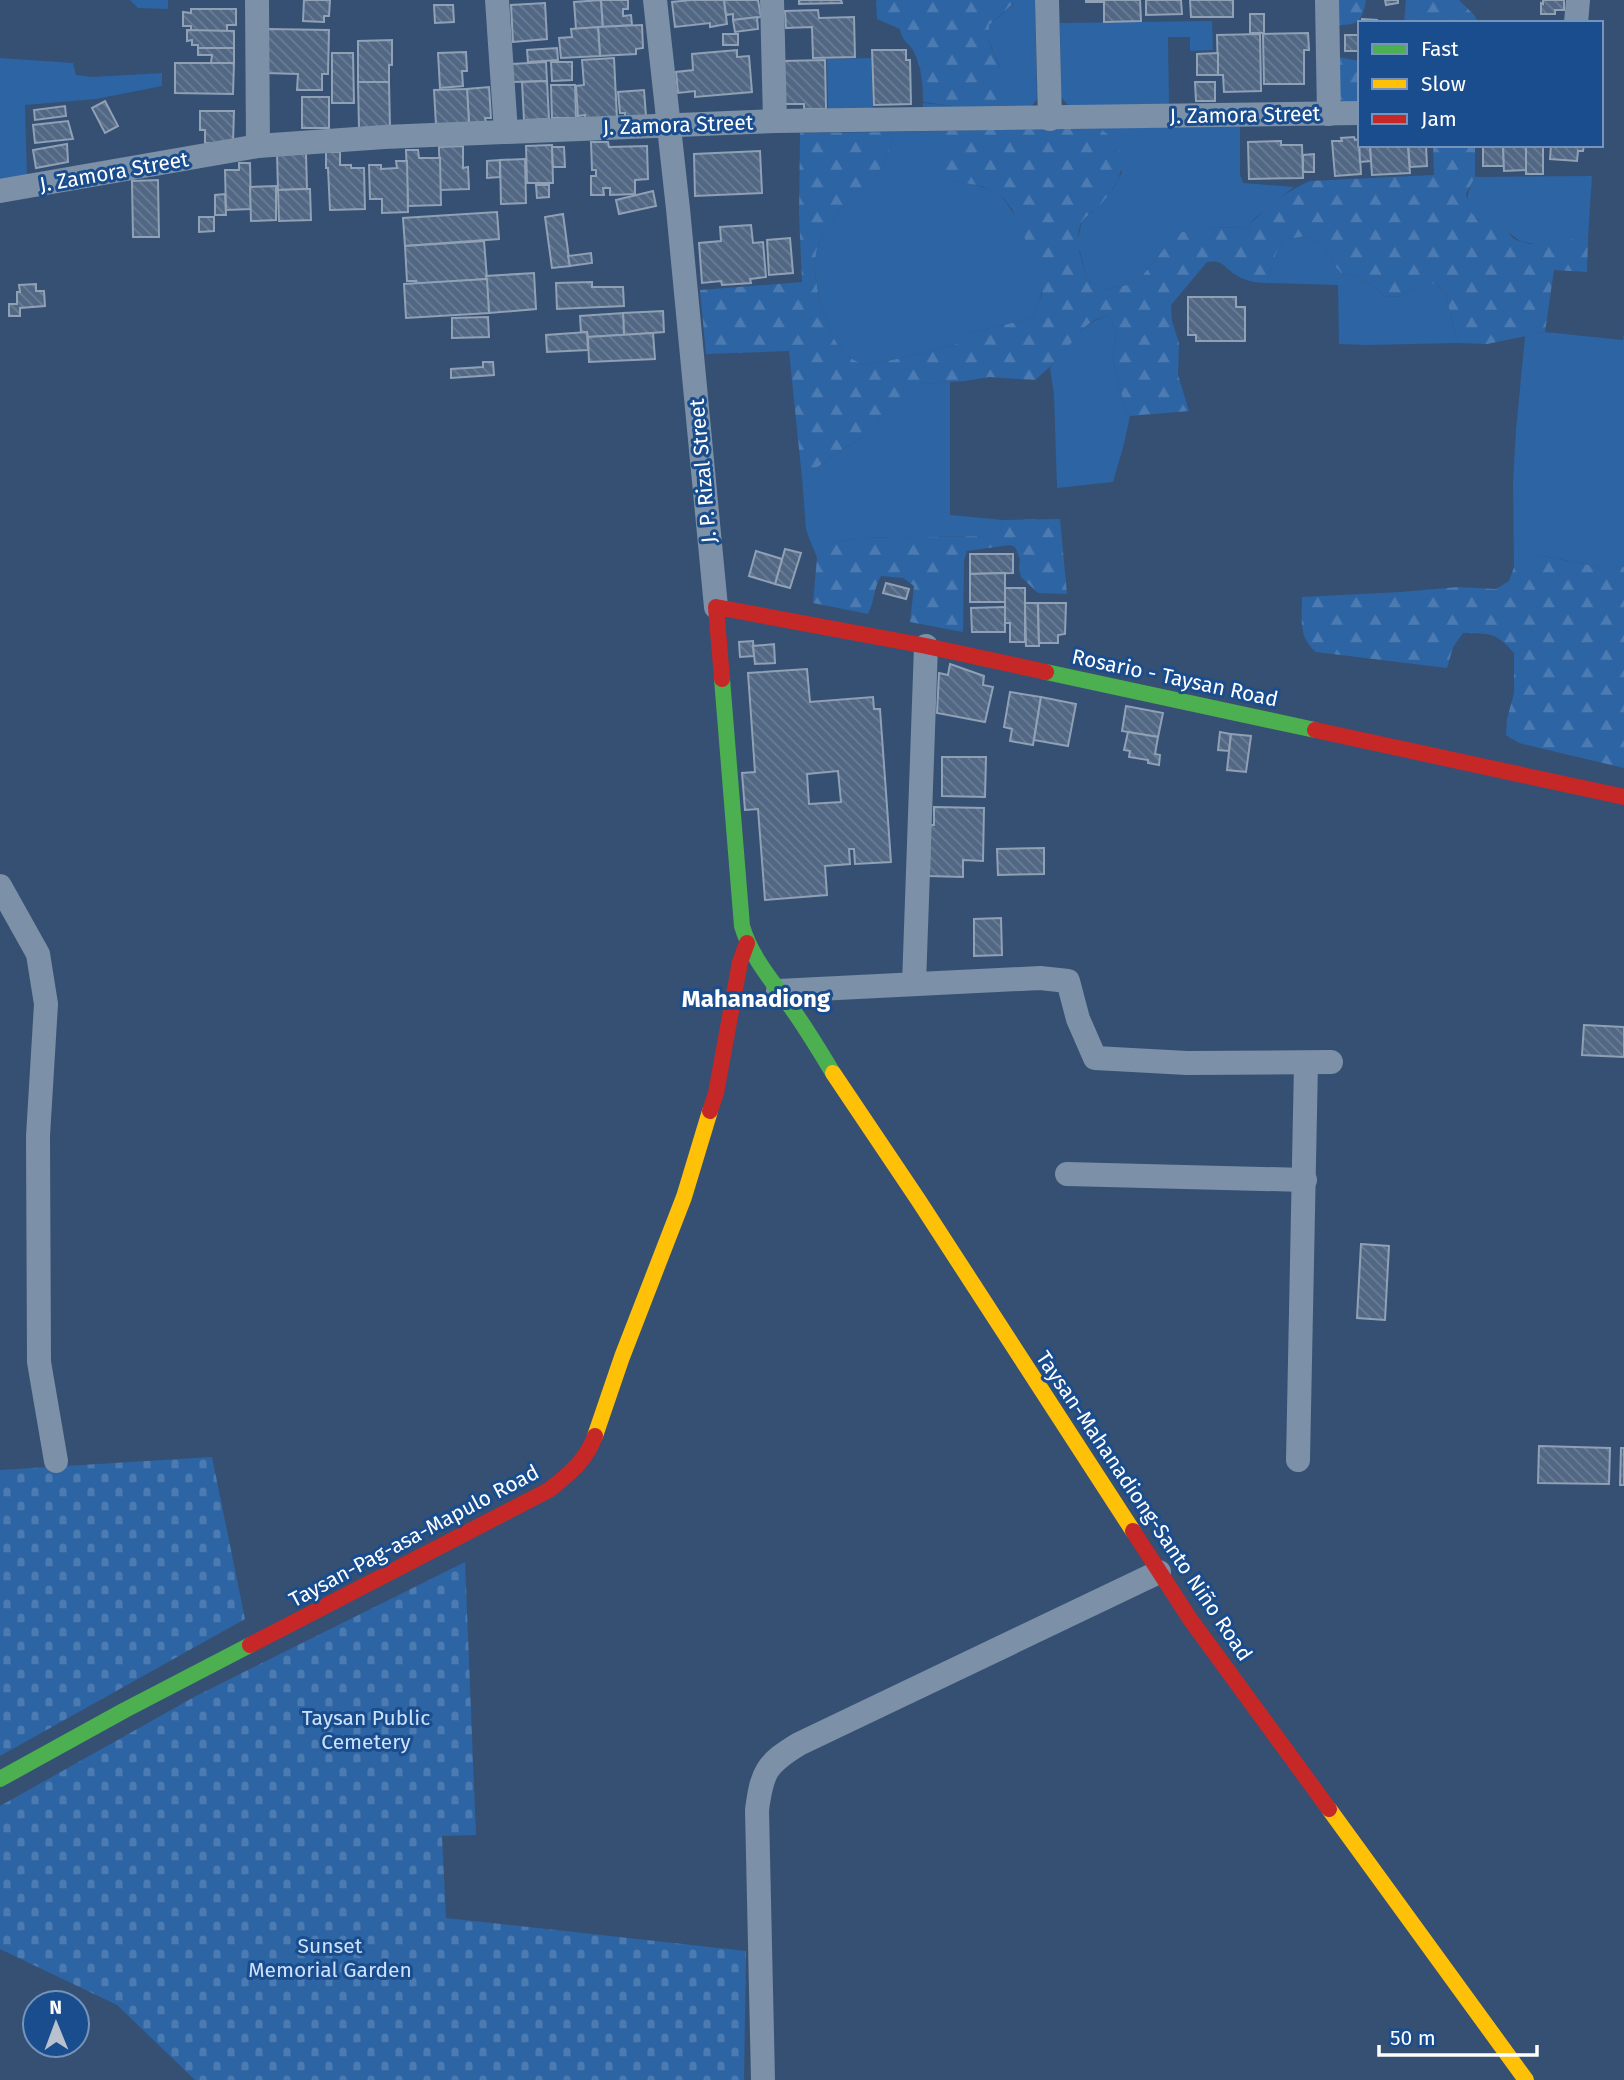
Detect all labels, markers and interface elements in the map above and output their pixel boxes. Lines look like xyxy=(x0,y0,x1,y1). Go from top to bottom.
legend xyxy=(1358,21,1603,147)
text: Fast xyxy=(1421,36,1459,62)
text: Slow xyxy=(1421,71,1466,97)
street label: J. Zamora Street xyxy=(1169,101,1321,129)
text: Jam xyxy=(1421,106,1457,132)
street label: J. Zamora Street xyxy=(602,109,754,141)
street label: J. Zamora Street xyxy=(38,146,191,198)
street label: J. P. Rizal Street xyxy=(684,397,722,544)
street label: Rosario - Taysan Road xyxy=(1070,643,1280,713)
district label: Mahanadiong xyxy=(682,985,831,1013)
street label: Taysan-Mahanadiong-Santo Niño Road xyxy=(1030,1346,1258,1666)
street label: Taysan-Pag-asa-Mapulo Road xyxy=(285,1459,543,1613)
park label: Taysan Public Cemetery xyxy=(302,1705,430,1755)
park label: Sunset Memorial Garden xyxy=(248,1933,412,1983)
north arrow xyxy=(21,1989,91,2059)
text: N xyxy=(49,1996,62,2019)
scale bar xyxy=(1379,2014,1536,2058)
text: 50 m xyxy=(1390,2025,1436,2051)

